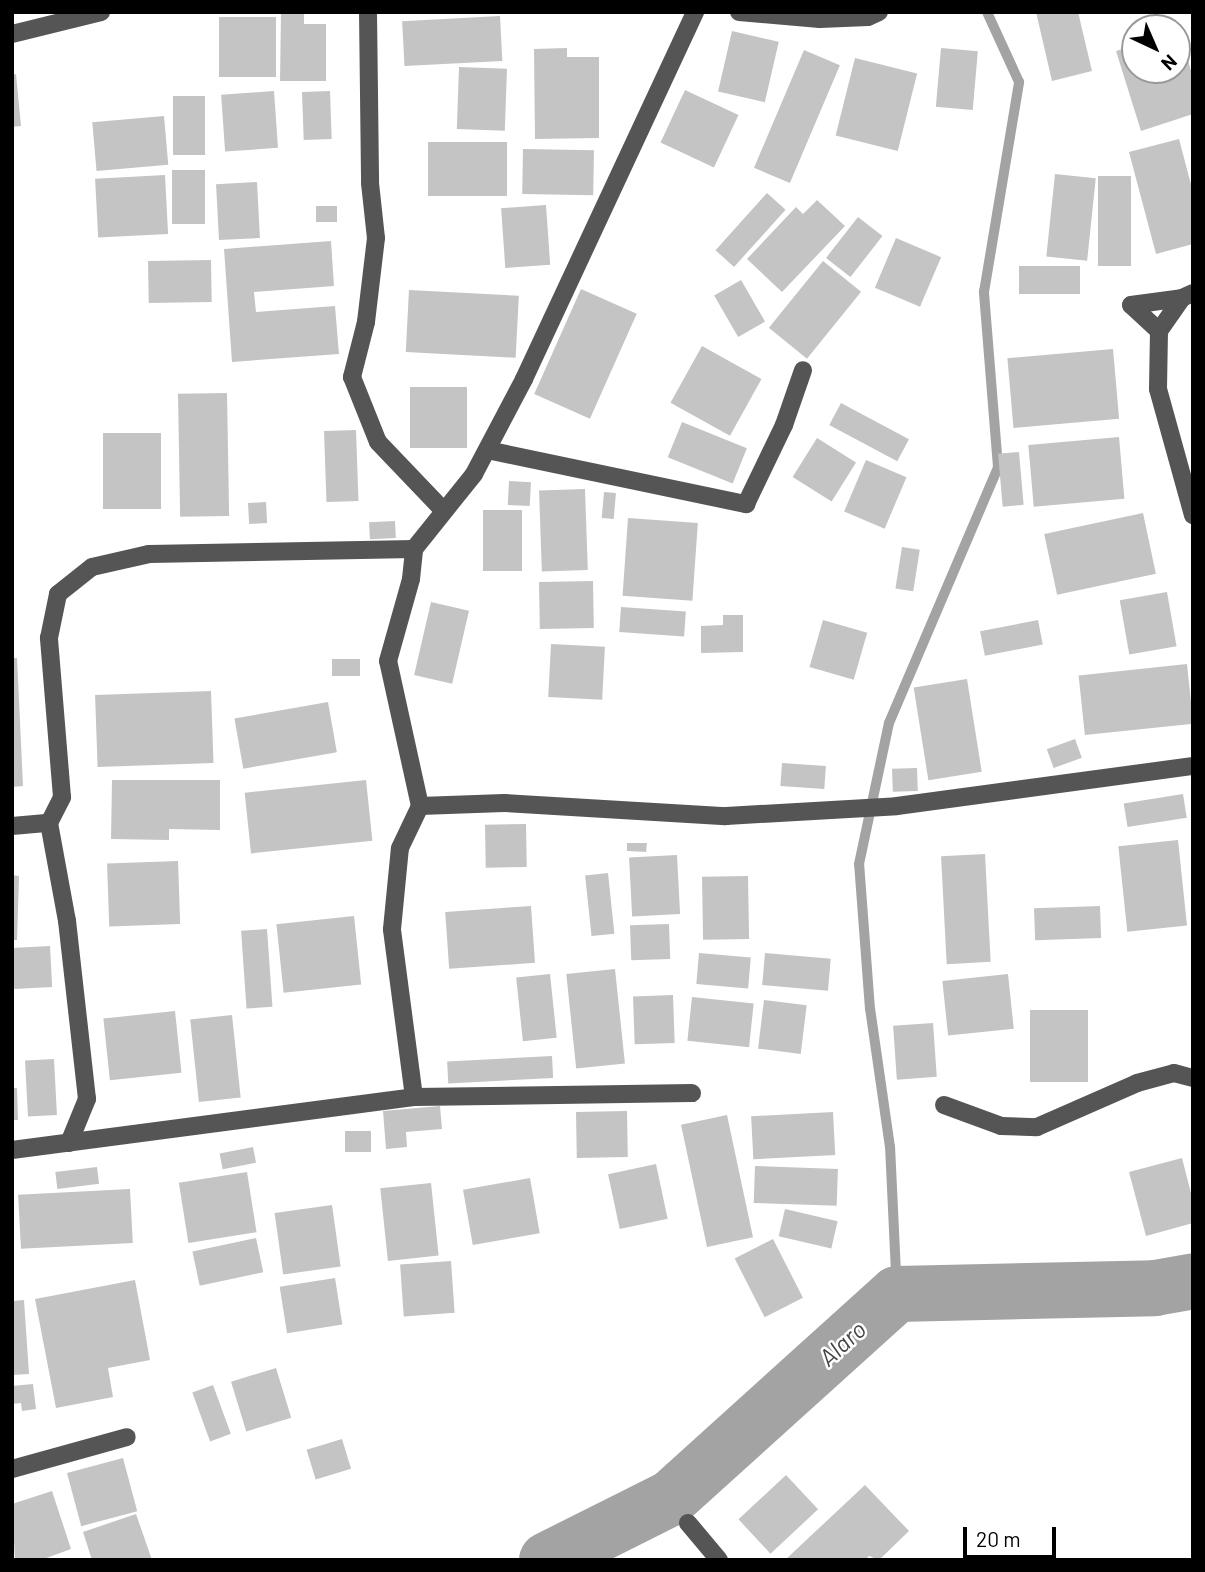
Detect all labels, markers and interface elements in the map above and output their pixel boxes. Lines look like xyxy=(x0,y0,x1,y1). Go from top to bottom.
north arrow xyxy=(1121,14,1191,84)
text: N xyxy=(1157,50,1182,76)
water label: Alaro xyxy=(813,1314,871,1372)
scale bar xyxy=(967,1512,1060,1556)
text: 20 m xyxy=(976,1526,1021,1551)

